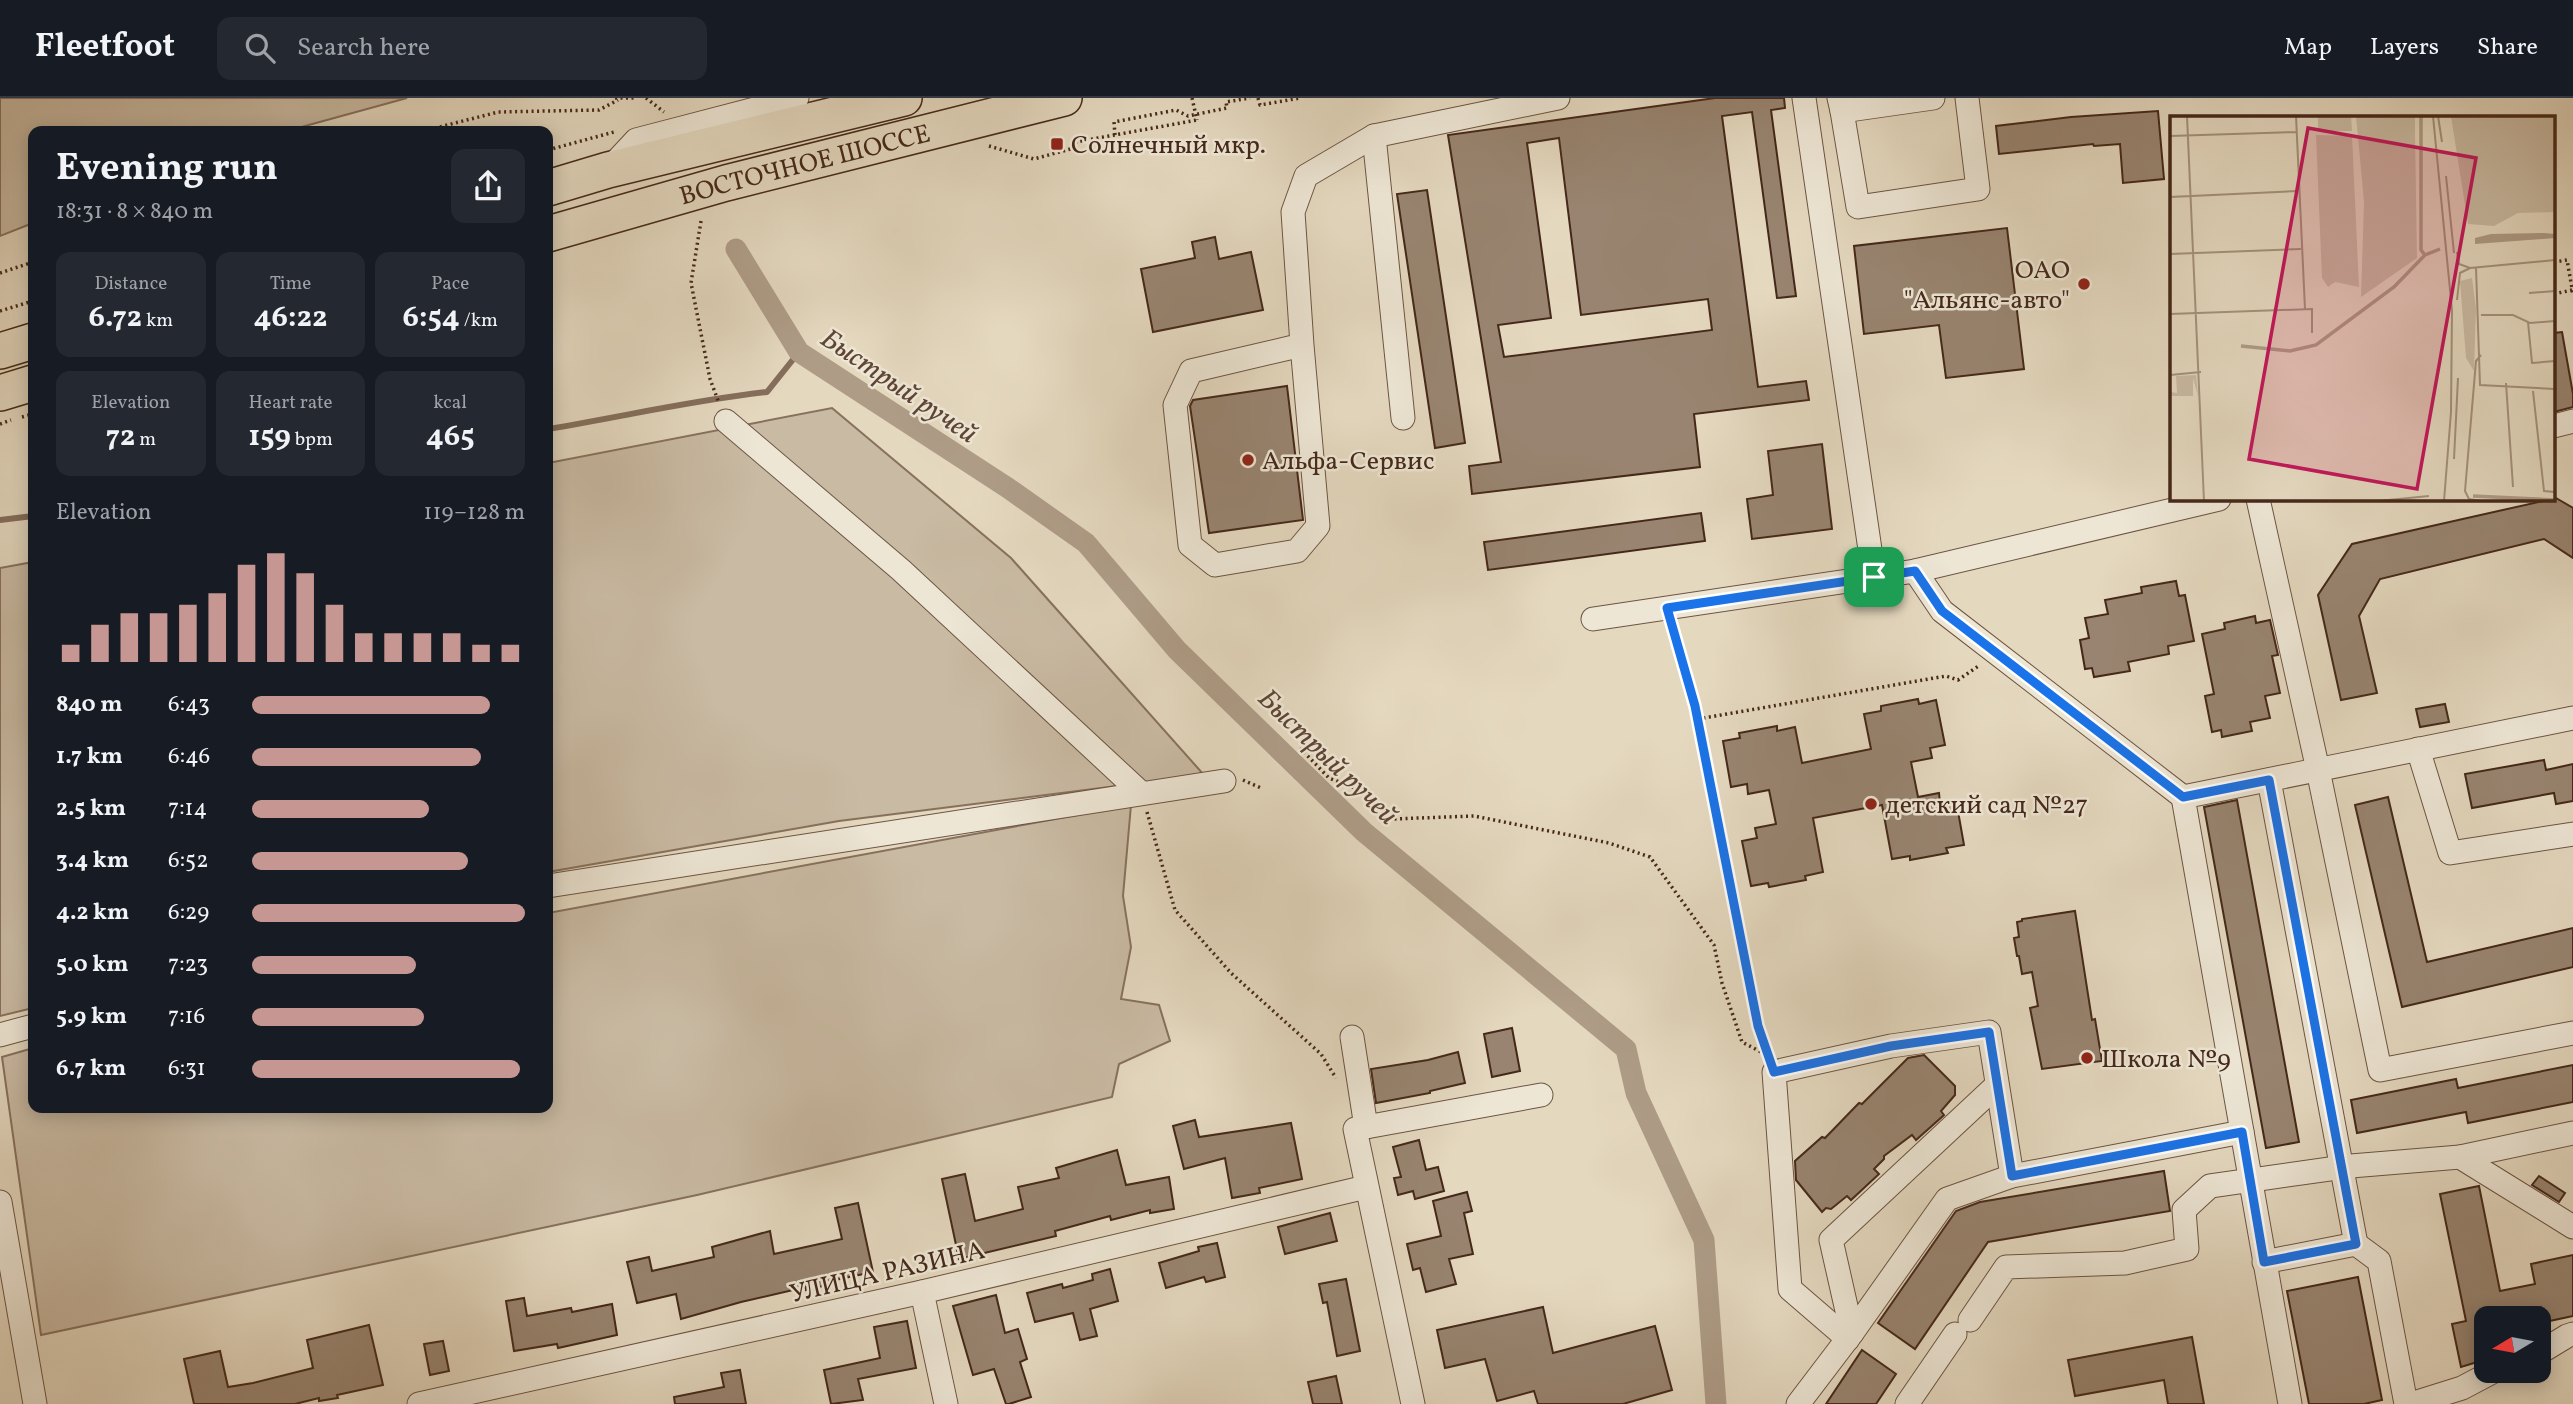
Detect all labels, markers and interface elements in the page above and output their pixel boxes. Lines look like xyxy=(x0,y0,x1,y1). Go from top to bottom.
search box xyxy=(217,17,707,80)
text: Fleetfoot xyxy=(35,25,175,71)
icon: search xyxy=(241,29,279,67)
text: Search here xyxy=(297,30,430,66)
text: Map xyxy=(2284,31,2332,65)
text: Layers xyxy=(2370,31,2439,65)
text: Share xyxy=(2477,31,2538,65)
street label: ВОСТОЧНОЕ ШОССЕ xyxy=(675,116,934,215)
inset map xyxy=(2170,116,2556,500)
place label: Солнечный мкр. xyxy=(1071,128,1266,164)
marker: Солнечный мкр. xyxy=(1049,136,1065,152)
text: Evening run xyxy=(56,143,278,196)
button: share xyxy=(451,149,525,223)
text: 18:31 · 8 × 840 m xyxy=(56,196,213,228)
place label: ОАО "Альянс-авто" xyxy=(1904,253,2070,319)
text: Distance xyxy=(94,271,167,297)
text: Time xyxy=(270,271,311,297)
text: Pace xyxy=(431,271,469,297)
marker: ОАО "Альянс-авто" xyxy=(2076,276,2092,292)
text: 6.72 xyxy=(88,297,142,339)
text: 46:22 xyxy=(253,297,328,339)
text: 6:54 xyxy=(402,297,460,339)
text: km xyxy=(142,308,173,334)
text: /km xyxy=(460,308,498,334)
water label: Быстрый ручей xyxy=(813,320,985,454)
text: Elevation xyxy=(91,390,170,416)
text: Heart rate xyxy=(249,390,332,416)
text: kcal xyxy=(433,390,467,416)
text: 72 xyxy=(106,416,135,458)
text: 159 xyxy=(248,416,291,458)
text: 465 xyxy=(426,416,475,458)
text: m xyxy=(135,427,156,453)
text: bpm xyxy=(291,427,333,453)
place label: Альфа-Сервис xyxy=(1262,444,1435,480)
marker: Альфа-Сервис xyxy=(1240,452,1256,468)
text: Elevation xyxy=(56,497,152,529)
text: 119–128 m xyxy=(424,497,525,529)
pin xyxy=(1844,547,1904,607)
icon: arrive xyxy=(1855,558,1893,596)
water label: Быстрый ручей xyxy=(1249,681,1406,835)
text: 840 m xyxy=(56,689,122,721)
text: 6:43 xyxy=(168,689,210,721)
text: 1.7 km xyxy=(56,741,123,773)
text: 6:46 xyxy=(168,741,210,773)
place label: детский сад №27 xyxy=(1885,788,2088,824)
text: 2.5 km xyxy=(56,793,126,825)
text: 7:14 xyxy=(168,793,207,825)
marker: детский сад №27 xyxy=(1863,796,1879,812)
text: 3.4 km xyxy=(56,845,129,877)
text: 6:52 xyxy=(168,845,208,877)
text: 4.2 km xyxy=(56,897,129,929)
text: 6:29 xyxy=(168,897,209,929)
text: 5.0 km xyxy=(56,949,129,981)
text: 7:23 xyxy=(168,949,208,981)
text: 5.9 km xyxy=(56,1001,127,1033)
text: 7:16 xyxy=(168,1001,205,1033)
place label: Школа №9 xyxy=(2101,1042,2231,1078)
marker: Школа №9 xyxy=(2079,1050,2095,1066)
text: 6.7 km xyxy=(56,1053,126,1085)
text: 6:31 xyxy=(168,1053,206,1085)
street label: УЛИЦА РАЗИНА xyxy=(786,1233,988,1313)
north arrow xyxy=(2474,1306,2552,1382)
map controls xyxy=(2474,1306,2551,1383)

